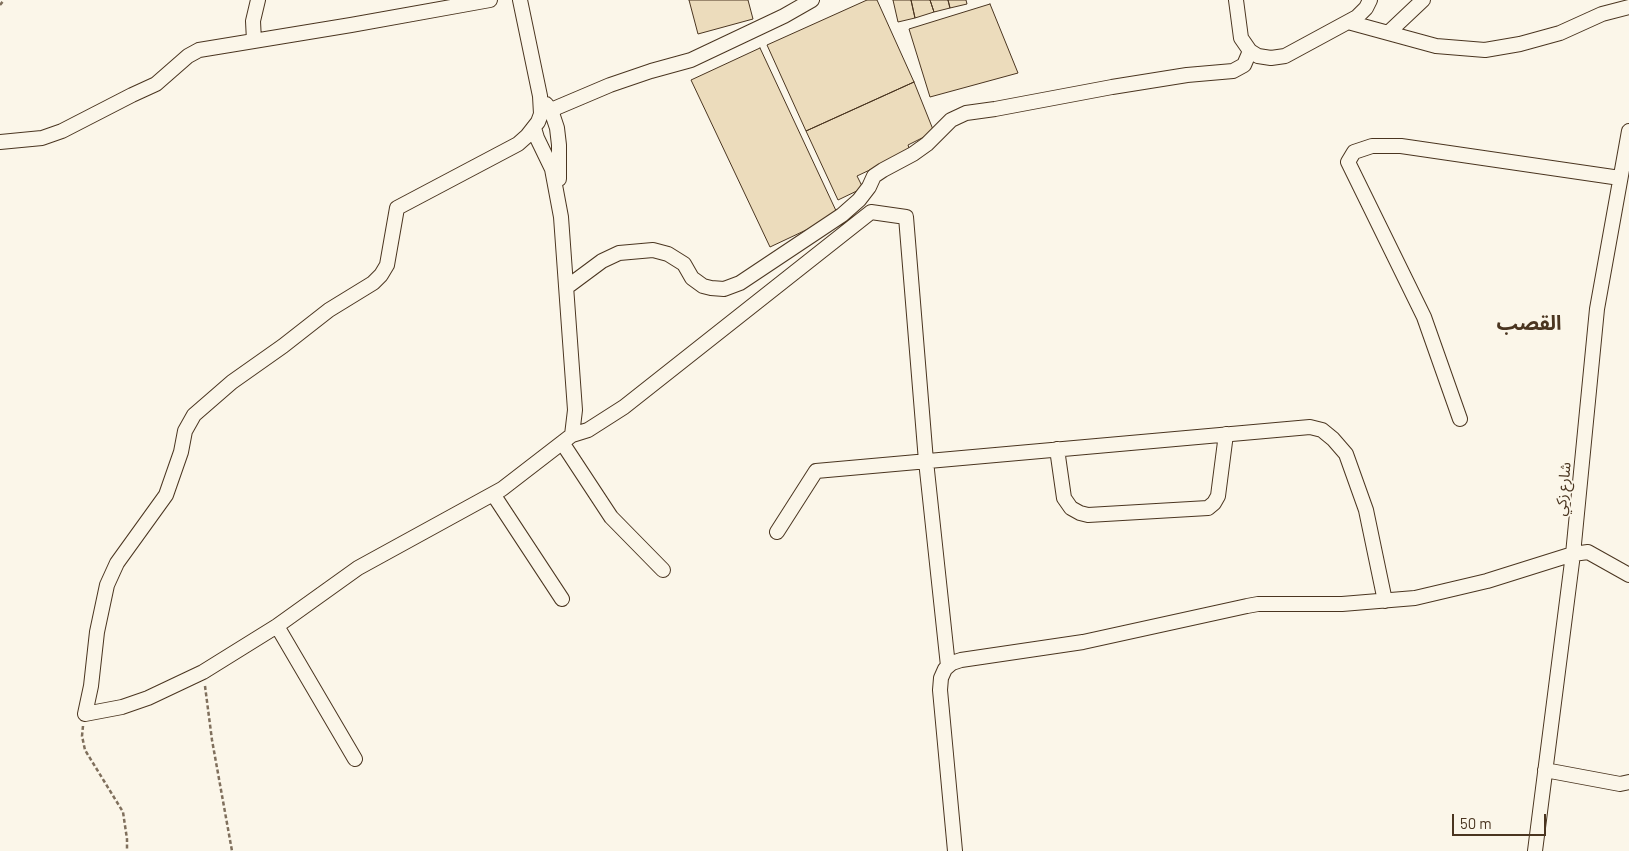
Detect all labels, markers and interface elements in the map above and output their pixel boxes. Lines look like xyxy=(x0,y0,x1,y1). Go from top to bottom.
district label: القصب xyxy=(1497,311,1561,335)
street label: شارع زكي xyxy=(1551,461,1575,517)
scale bar xyxy=(1454,804,1548,836)
text: 50 m xyxy=(1460,814,1492,832)

